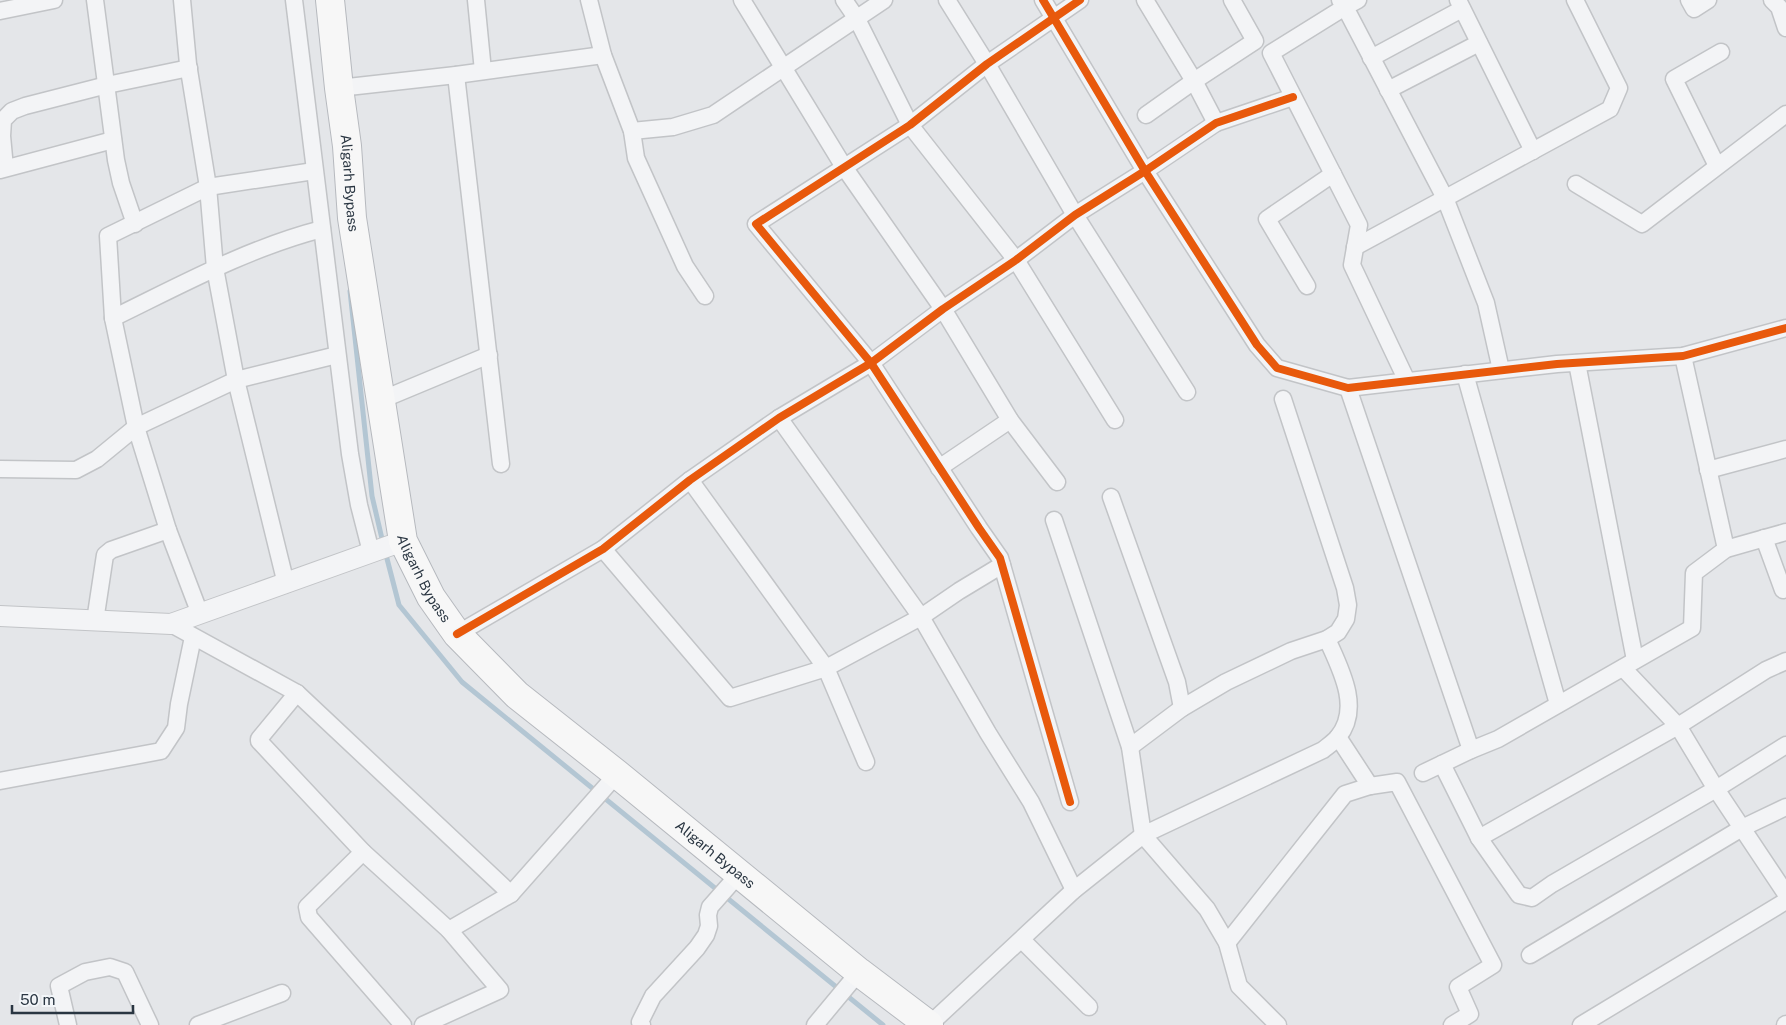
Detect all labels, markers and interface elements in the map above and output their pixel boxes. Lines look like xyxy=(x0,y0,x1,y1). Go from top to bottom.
street label: Aligarh Bypass xyxy=(337,133,362,233)
street label: Aligarh Bypass xyxy=(394,534,454,625)
street label: Aligarh Bypass xyxy=(672,817,758,892)
scale bar xyxy=(12,982,134,1014)
text: 50 m xyxy=(20,991,55,1008)

